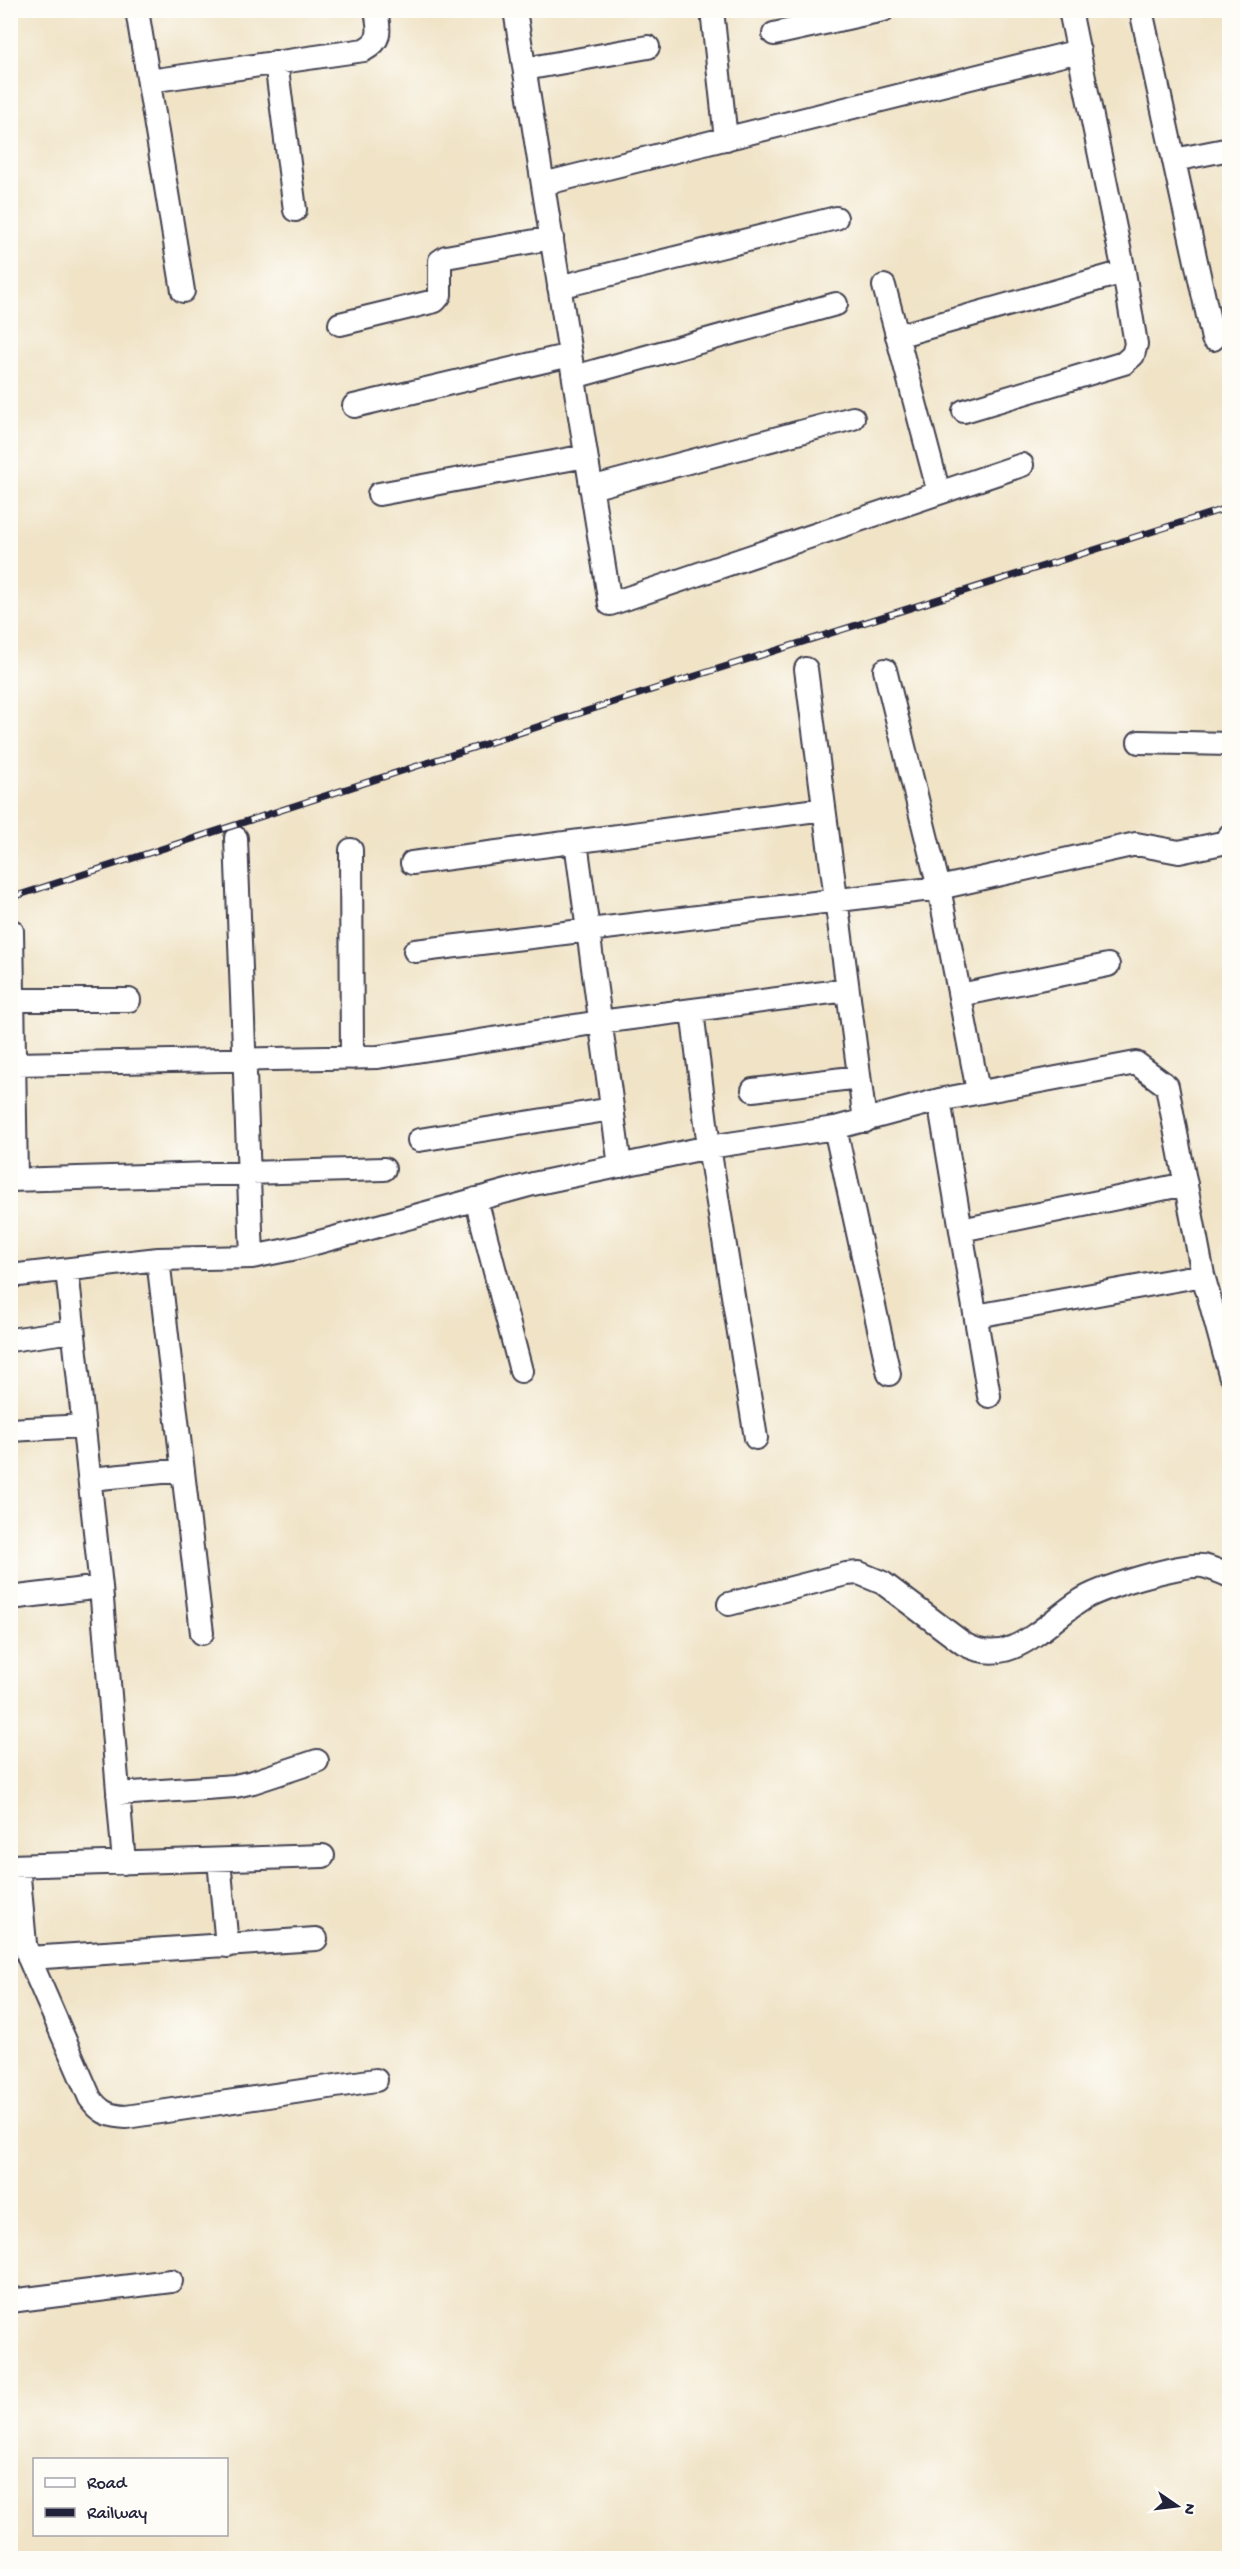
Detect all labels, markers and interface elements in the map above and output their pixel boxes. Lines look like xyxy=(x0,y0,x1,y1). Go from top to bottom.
legend xyxy=(33,2458,228,2536)
text: Road xyxy=(87,2474,128,2495)
north arrow xyxy=(1147,2476,1207,2536)
text: N xyxy=(1178,2501,1199,2517)
text: Railway xyxy=(87,2504,147,2525)

